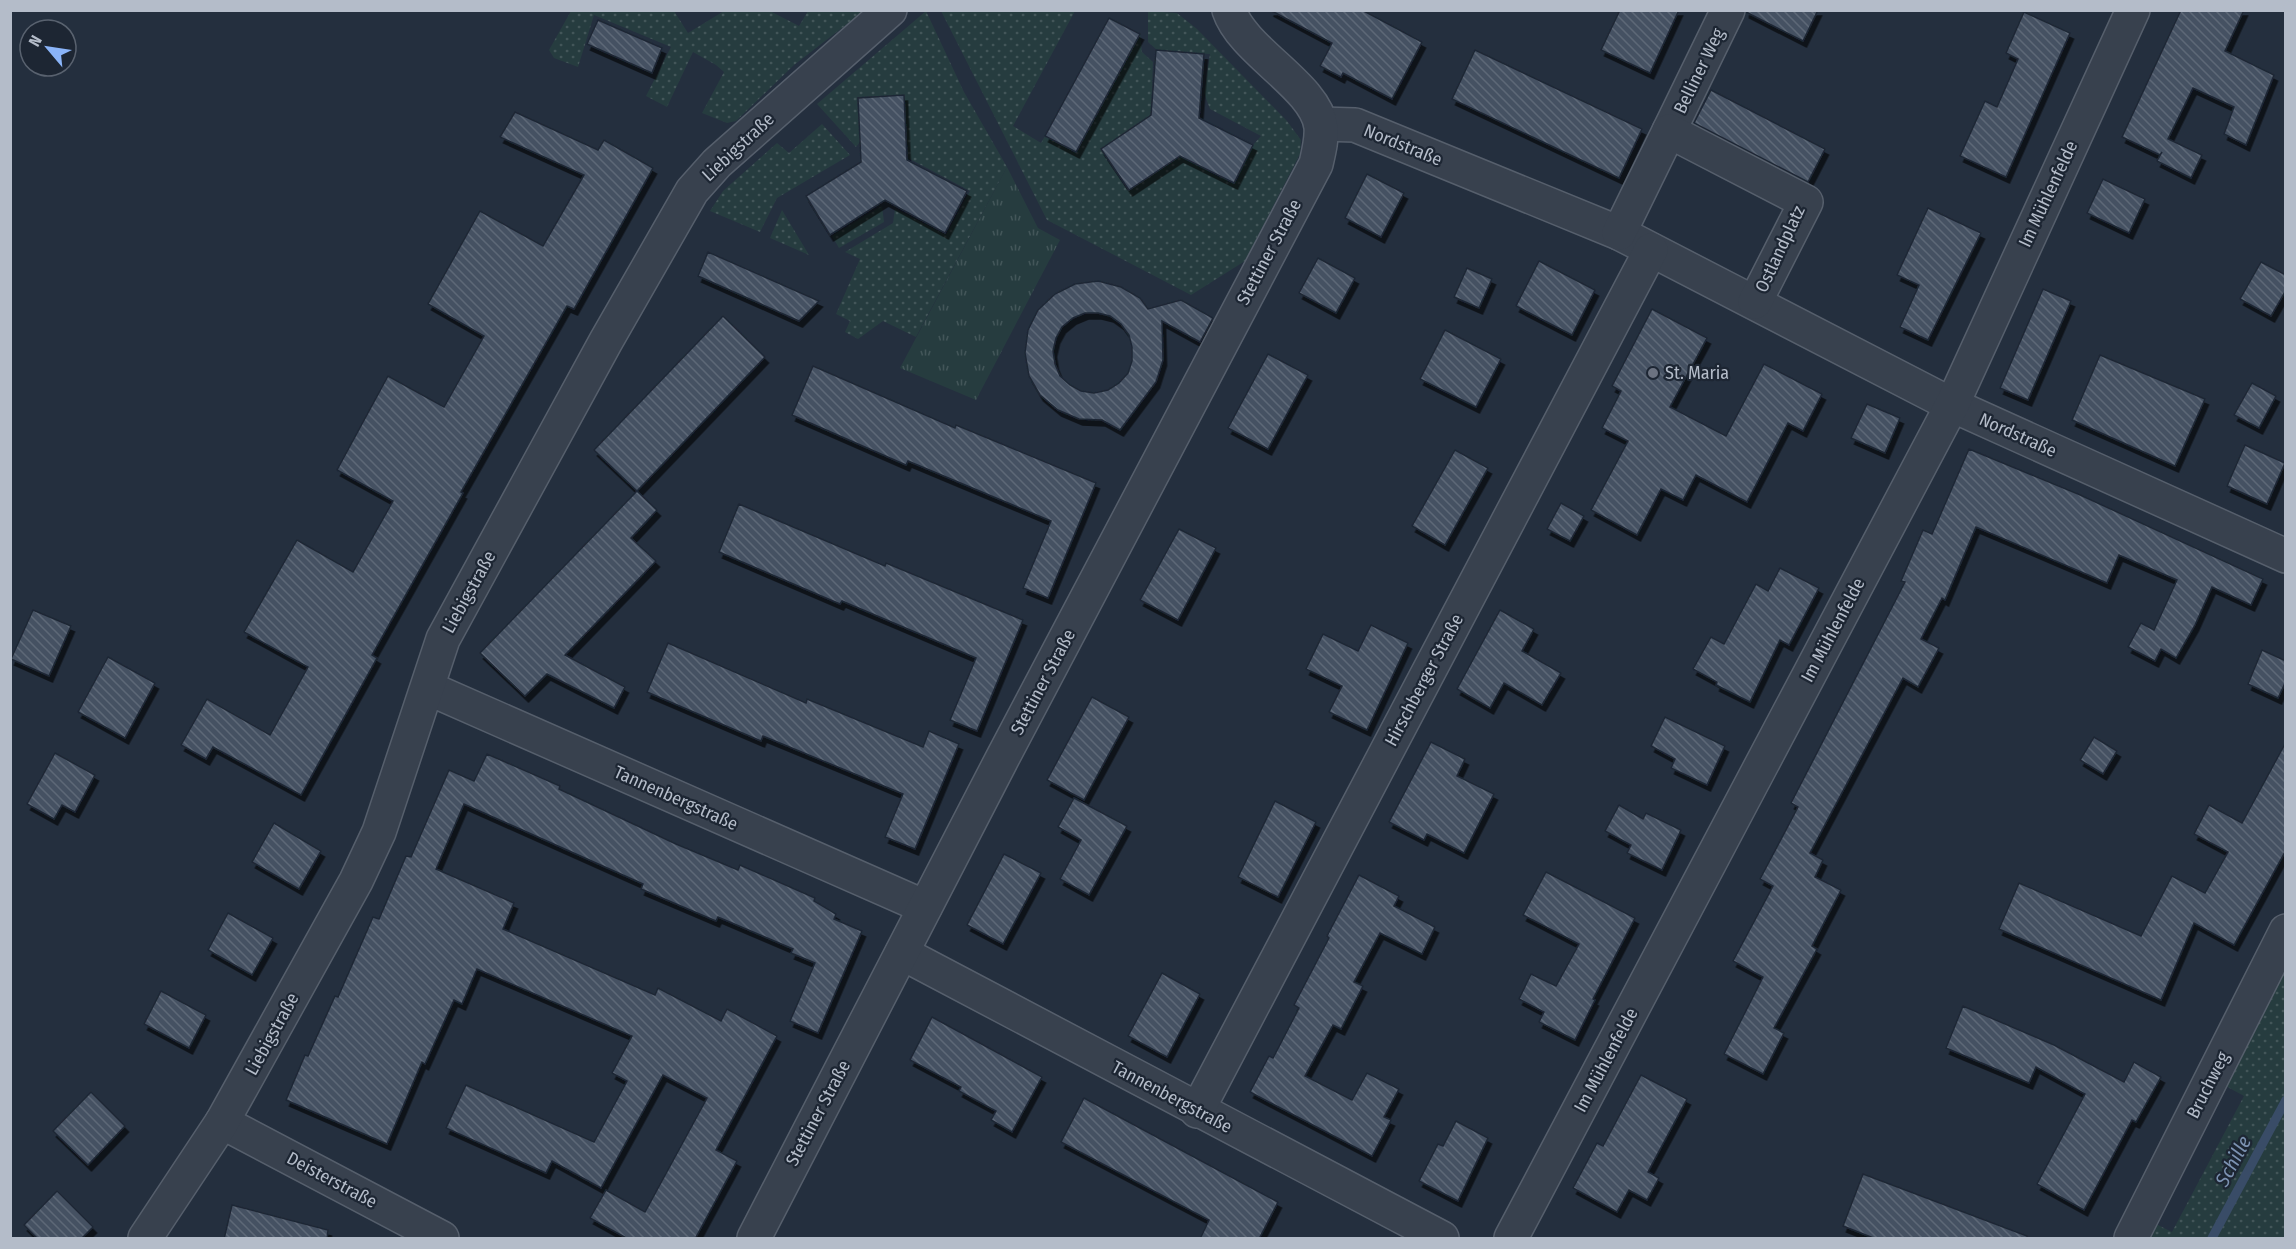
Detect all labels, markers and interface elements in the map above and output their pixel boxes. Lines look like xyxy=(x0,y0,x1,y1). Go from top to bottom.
north arrow xyxy=(18,18,78,78)
street label: Belliner Weg xyxy=(1669,24,1729,117)
text: N xyxy=(25,32,46,50)
street label: Liebigstraße xyxy=(697,108,779,186)
street label: Nordstraße xyxy=(1361,119,1445,171)
street label: Im Mühlenfelde xyxy=(2014,137,2082,251)
street label: Stettiner Straße xyxy=(1232,195,1306,309)
street label: Ostlandplatz xyxy=(1750,202,1810,296)
place label: St. Maria xyxy=(1665,362,1729,384)
marker: St. Maria xyxy=(1646,366,1660,380)
street label: Nordstraße xyxy=(1976,408,2060,462)
street label: Liebigstraße xyxy=(437,547,501,637)
street label: Im Mühlenfelde xyxy=(1796,574,1870,686)
street label: Hirschberger Straße xyxy=(1380,610,1468,750)
street label: Stettiner Straße xyxy=(1006,625,1080,739)
street label: Tannenbergstraße xyxy=(611,761,741,835)
street label: Liebigstraße xyxy=(240,989,304,1079)
street label: Im Mühlenfelde xyxy=(1569,1004,1643,1116)
street label: Bruchweg xyxy=(2182,1048,2234,1122)
street label: Stettiner Straße xyxy=(781,1056,855,1170)
street label: Tannenbergstraße xyxy=(1108,1056,1236,1138)
water label: Schille xyxy=(2209,1131,2256,1191)
street label: Deisterstraße xyxy=(283,1147,381,1213)

